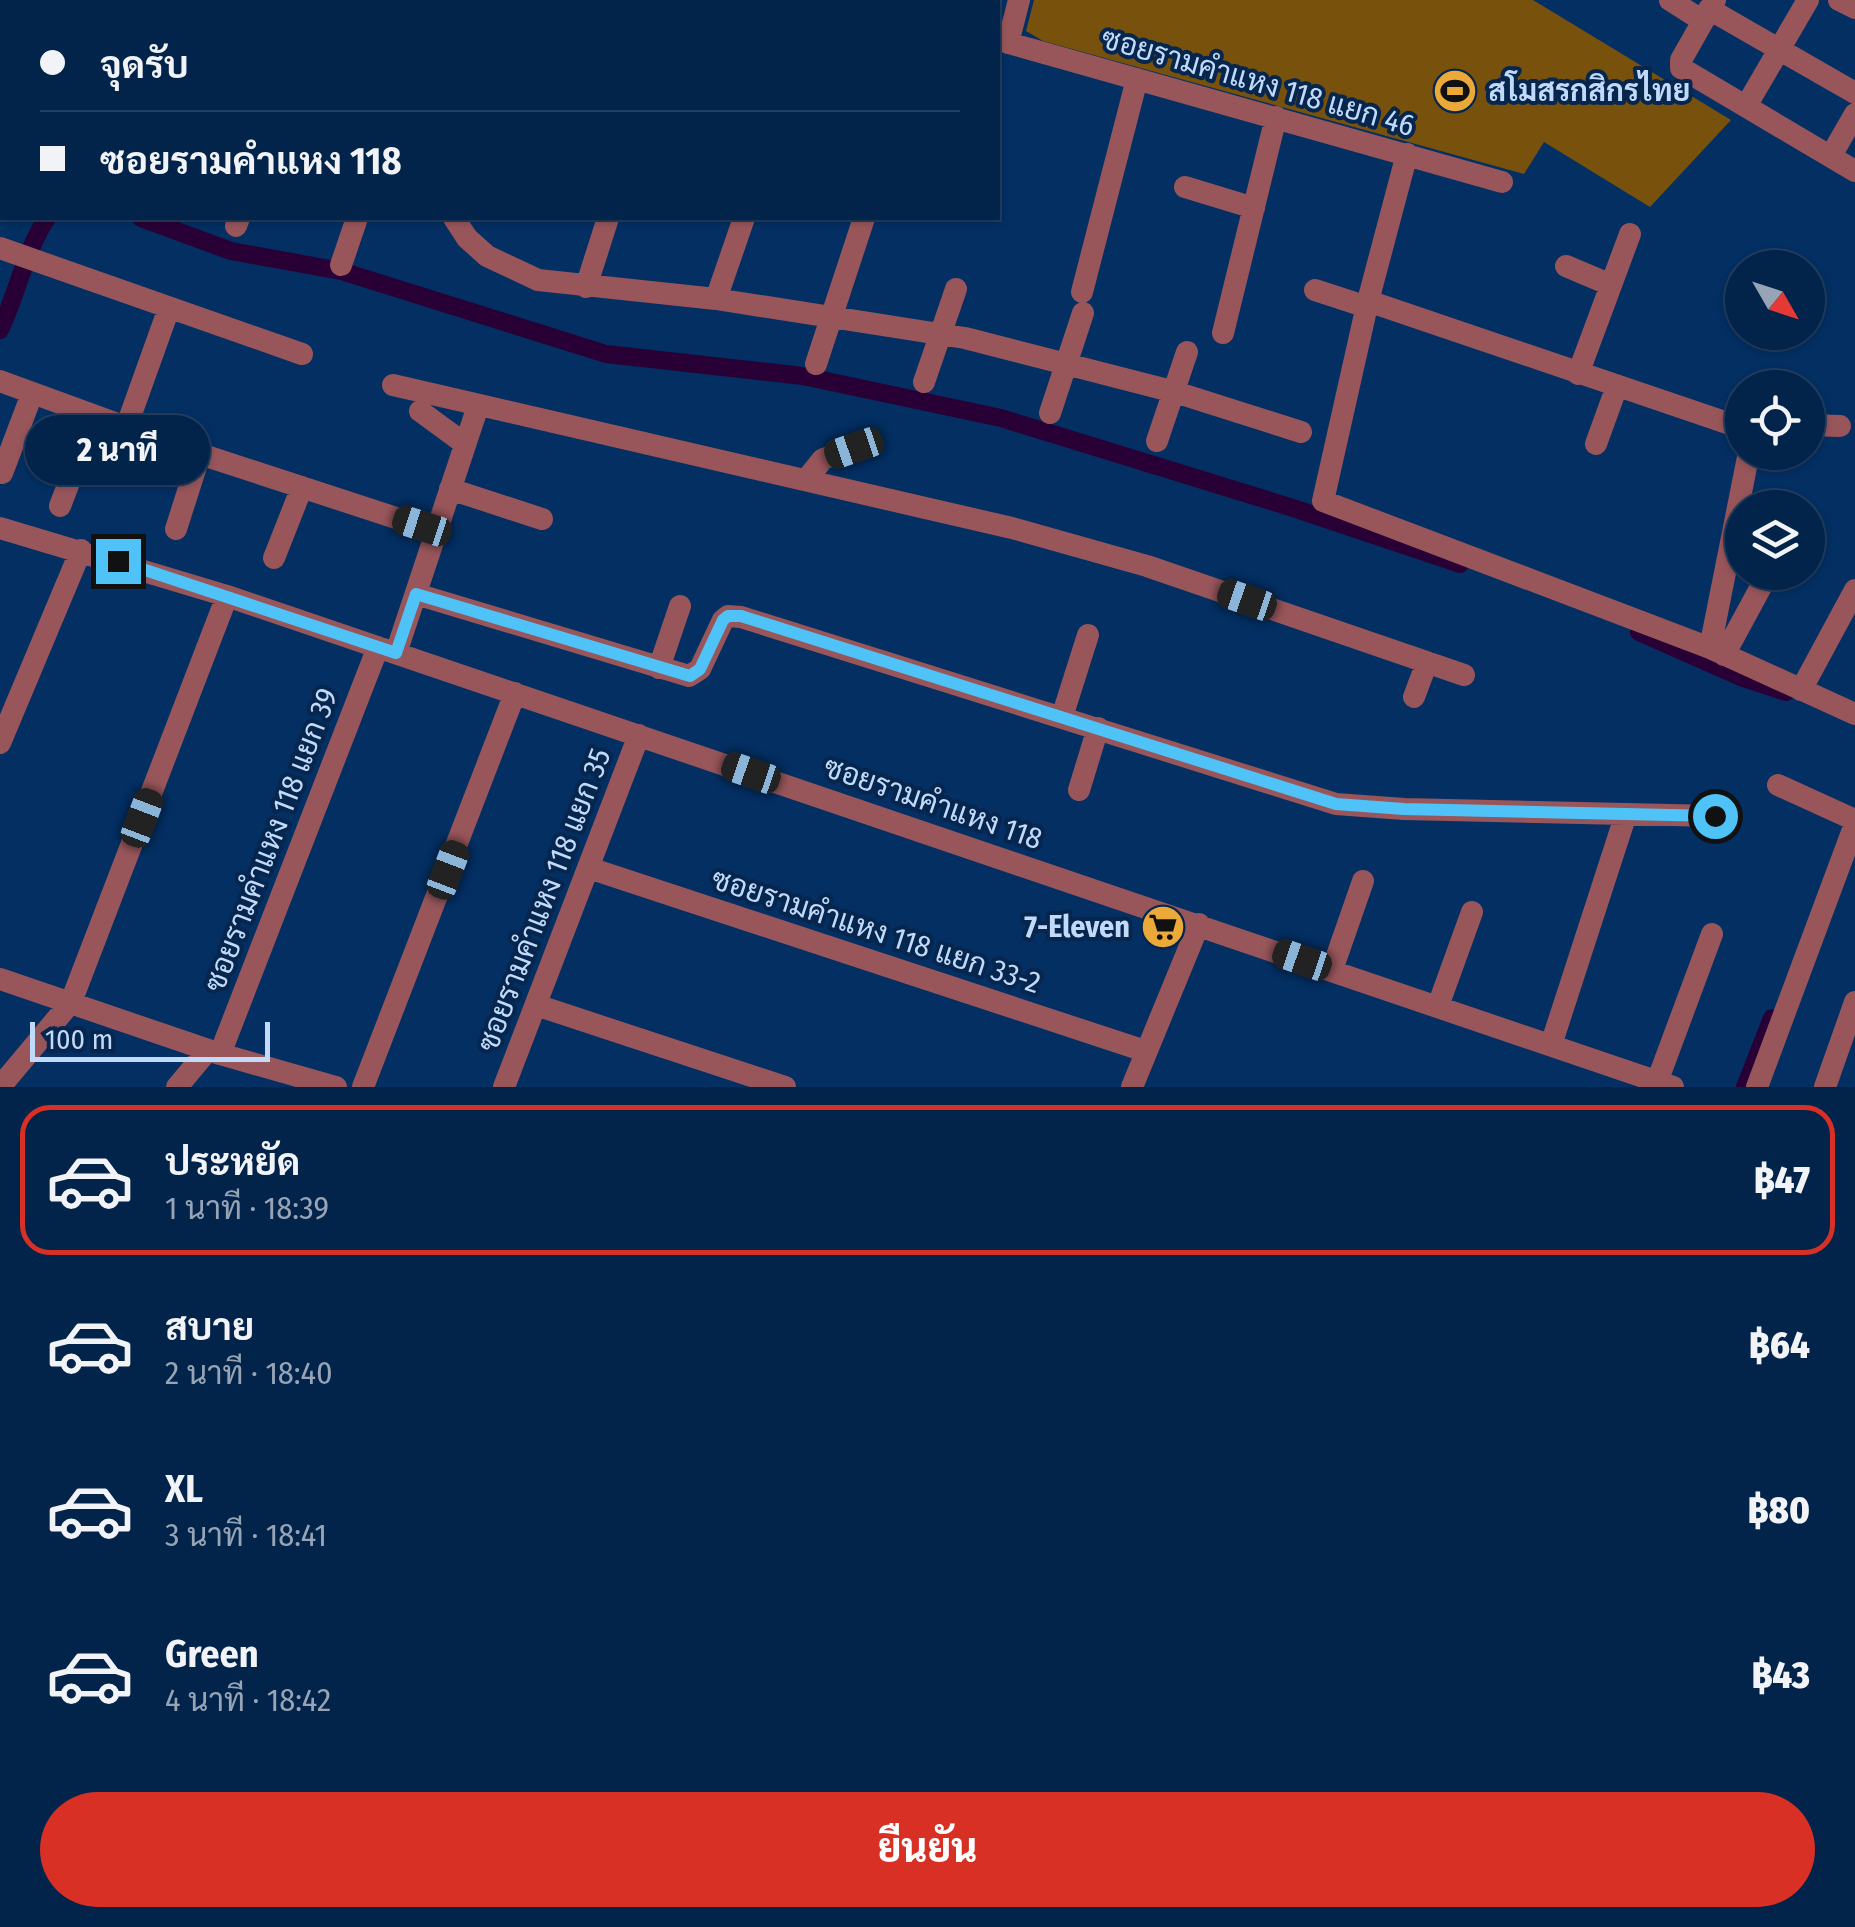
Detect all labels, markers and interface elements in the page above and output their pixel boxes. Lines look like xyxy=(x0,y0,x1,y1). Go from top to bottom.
street label: ซอยรามคำแหง 118 แยก 46 xyxy=(1097,20,1419,144)
text: จุดรับ xyxy=(100,42,189,88)
sports icon: สโมสรกสิกรไทย xyxy=(1432,68,1478,114)
place label: สโมสรกสิกรไทย xyxy=(1488,70,1690,109)
text: ซอยรามคำแหง 118 xyxy=(100,138,402,184)
north arrow xyxy=(1725,250,1825,350)
map controls xyxy=(1725,250,1825,590)
button: locate xyxy=(1725,370,1825,470)
callout: 2 นาที xyxy=(26,416,210,486)
car xyxy=(821,424,887,472)
text: 2 นาที xyxy=(77,431,158,469)
button: layers xyxy=(1725,490,1825,590)
car xyxy=(389,502,455,550)
route end xyxy=(96,539,141,584)
car xyxy=(1214,576,1280,624)
street label: ซอยรามคำแหง 118 แยก 39 xyxy=(196,683,346,997)
street label: ซอยรามคำแหง 118 แยก 35 xyxy=(470,743,618,1057)
car xyxy=(718,749,784,797)
street label: ซอยรามคำแหง 118 xyxy=(819,749,1047,857)
car xyxy=(117,785,167,851)
route start xyxy=(1693,794,1738,839)
car xyxy=(423,837,473,903)
street label: ซอยรามคำแหง 118 แยก 33-2 xyxy=(707,861,1045,1001)
supermarket icon: 7-Eleven xyxy=(1140,904,1186,950)
place label: 7-Eleven xyxy=(1024,909,1130,945)
car xyxy=(1269,936,1335,984)
scale bar xyxy=(30,1017,270,1062)
text: 100 m xyxy=(45,1023,113,1056)
icon: car xyxy=(45,1135,135,1225)
text: ประหยัด xyxy=(165,1139,300,1185)
text: ฿47 xyxy=(1754,1157,1810,1203)
text: 1 นาที · 18:39 xyxy=(165,1189,329,1227)
icon: car xyxy=(45,1300,135,1390)
text: สบาย xyxy=(165,1304,254,1350)
text: ฿64 xyxy=(1749,1322,1810,1368)
text: 2 นาที · 18:40 xyxy=(165,1354,333,1392)
icon: car xyxy=(45,1465,135,1555)
text: XL xyxy=(165,1466,203,1512)
text: ฿80 xyxy=(1748,1487,1810,1533)
text: 3 นาที · 18:41 xyxy=(165,1516,327,1554)
icon: car xyxy=(45,1630,135,1720)
text: Green xyxy=(165,1631,259,1677)
text: ฿43 xyxy=(1752,1652,1810,1698)
text: 4 นาที · 18:42 xyxy=(165,1681,331,1719)
button: ยืนยัน xyxy=(40,1792,1815,1907)

